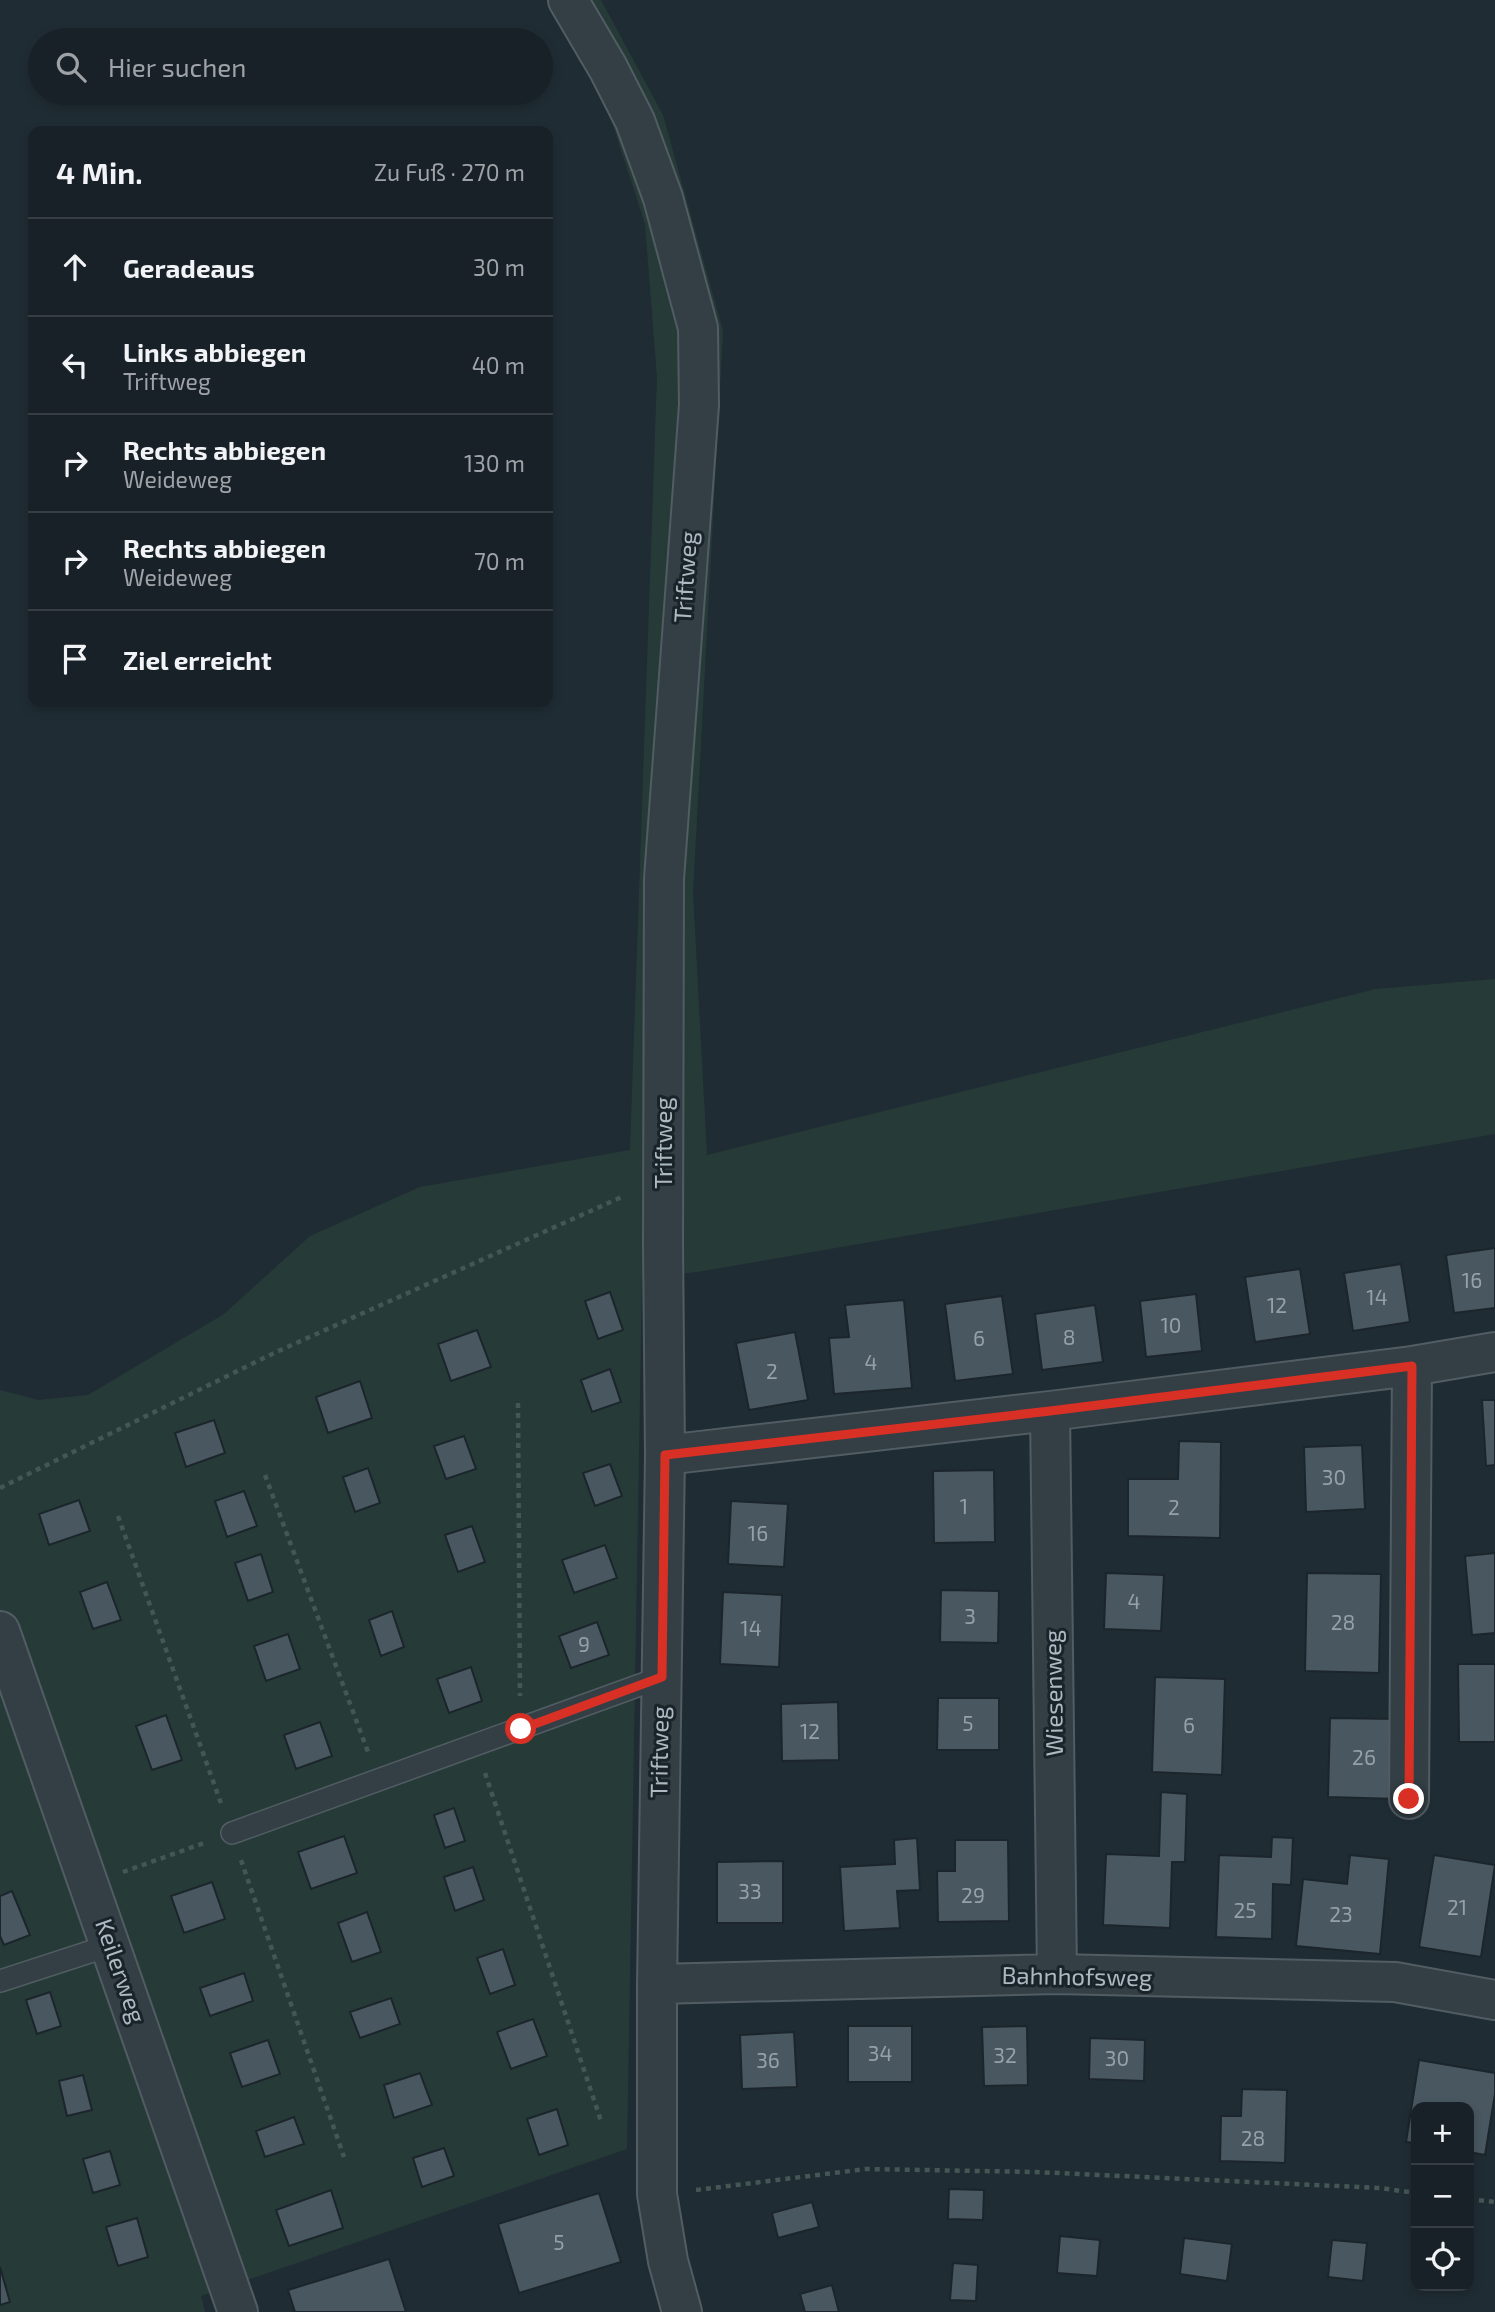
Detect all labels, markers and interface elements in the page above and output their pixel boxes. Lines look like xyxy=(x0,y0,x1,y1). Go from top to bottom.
search box xyxy=(28,28,553,105)
icon: search xyxy=(52,48,90,86)
text: Hier suchen xyxy=(108,51,246,82)
text: 4 Min. xyxy=(56,154,143,190)
text: Zu Fuß · 270 m xyxy=(374,158,525,186)
icon: ahead xyxy=(56,248,94,286)
text: Geradeaus xyxy=(123,252,255,283)
text: 30 m xyxy=(473,253,525,281)
text: Links abbiegen xyxy=(123,336,307,367)
icon: left xyxy=(56,346,94,384)
text: 40 m xyxy=(472,351,525,379)
text: Triftweg xyxy=(123,367,211,395)
text: Rechts abbiegen xyxy=(123,434,326,465)
icon: right xyxy=(56,444,94,482)
text: 130 m xyxy=(464,449,525,477)
text: Weideweg xyxy=(123,465,232,493)
street label: Triftweg xyxy=(667,530,702,624)
text: Rechts abbiegen xyxy=(123,532,326,563)
icon: right xyxy=(56,542,94,580)
text: 70 m xyxy=(474,547,525,575)
text: Weideweg xyxy=(123,563,232,591)
icon: arrive xyxy=(56,640,94,678)
text: Ziel erreicht xyxy=(123,644,272,675)
street label: Triftweg xyxy=(648,1097,677,1189)
house number: 16 xyxy=(1462,1267,1482,1292)
house number: 14 xyxy=(1366,1284,1388,1309)
house number: 12 xyxy=(1267,1292,1287,1317)
house number: 10 xyxy=(1160,1312,1182,1337)
house number: 8 xyxy=(1063,1324,1075,1349)
house number: 6 xyxy=(973,1325,985,1350)
house number: 4 xyxy=(865,1349,877,1374)
house number: 2 xyxy=(766,1358,778,1383)
house number: 30 xyxy=(1322,1464,1346,1489)
house number: 1 xyxy=(960,1493,968,1518)
house number: 2 xyxy=(1168,1494,1180,1519)
house number: 16 xyxy=(748,1520,768,1545)
house number: 4 xyxy=(1128,1588,1140,1613)
house number: 3 xyxy=(964,1603,976,1628)
house number: 28 xyxy=(1331,1609,1355,1634)
house number: 14 xyxy=(740,1615,762,1640)
street label: Wiesenweg xyxy=(1037,1629,1068,1757)
house number: 9 xyxy=(578,1631,590,1656)
street label: Triftweg xyxy=(643,1706,674,1798)
house number: 5 xyxy=(962,1710,974,1735)
house number: 6 xyxy=(1183,1712,1195,1737)
route start xyxy=(505,1713,536,1744)
house number: 12 xyxy=(800,1718,820,1743)
house number: 26 xyxy=(1352,1744,1376,1769)
route end xyxy=(1393,1783,1424,1814)
house number: 33 xyxy=(738,1878,762,1903)
house number: 29 xyxy=(961,1882,985,1907)
house number: 21 xyxy=(1447,1894,1467,1919)
house number: 25 xyxy=(1233,1897,1257,1922)
house number: 23 xyxy=(1329,1901,1353,1926)
street label: Keilerweg xyxy=(90,1915,153,2026)
street label: Bahnhofsweg xyxy=(1001,1960,1153,1991)
house number: 34 xyxy=(868,2040,892,2065)
house number: 32 xyxy=(993,2042,1017,2067)
house number: 30 xyxy=(1105,2045,1129,2070)
house number: 36 xyxy=(756,2047,780,2072)
map controls xyxy=(1411,2102,1474,2291)
button: + xyxy=(1411,2102,1474,2165)
house number: 28 xyxy=(1241,2125,1265,2150)
button: − xyxy=(1411,2165,1474,2228)
button: locate xyxy=(1411,2228,1474,2291)
house number: 5 xyxy=(553,2229,565,2254)

